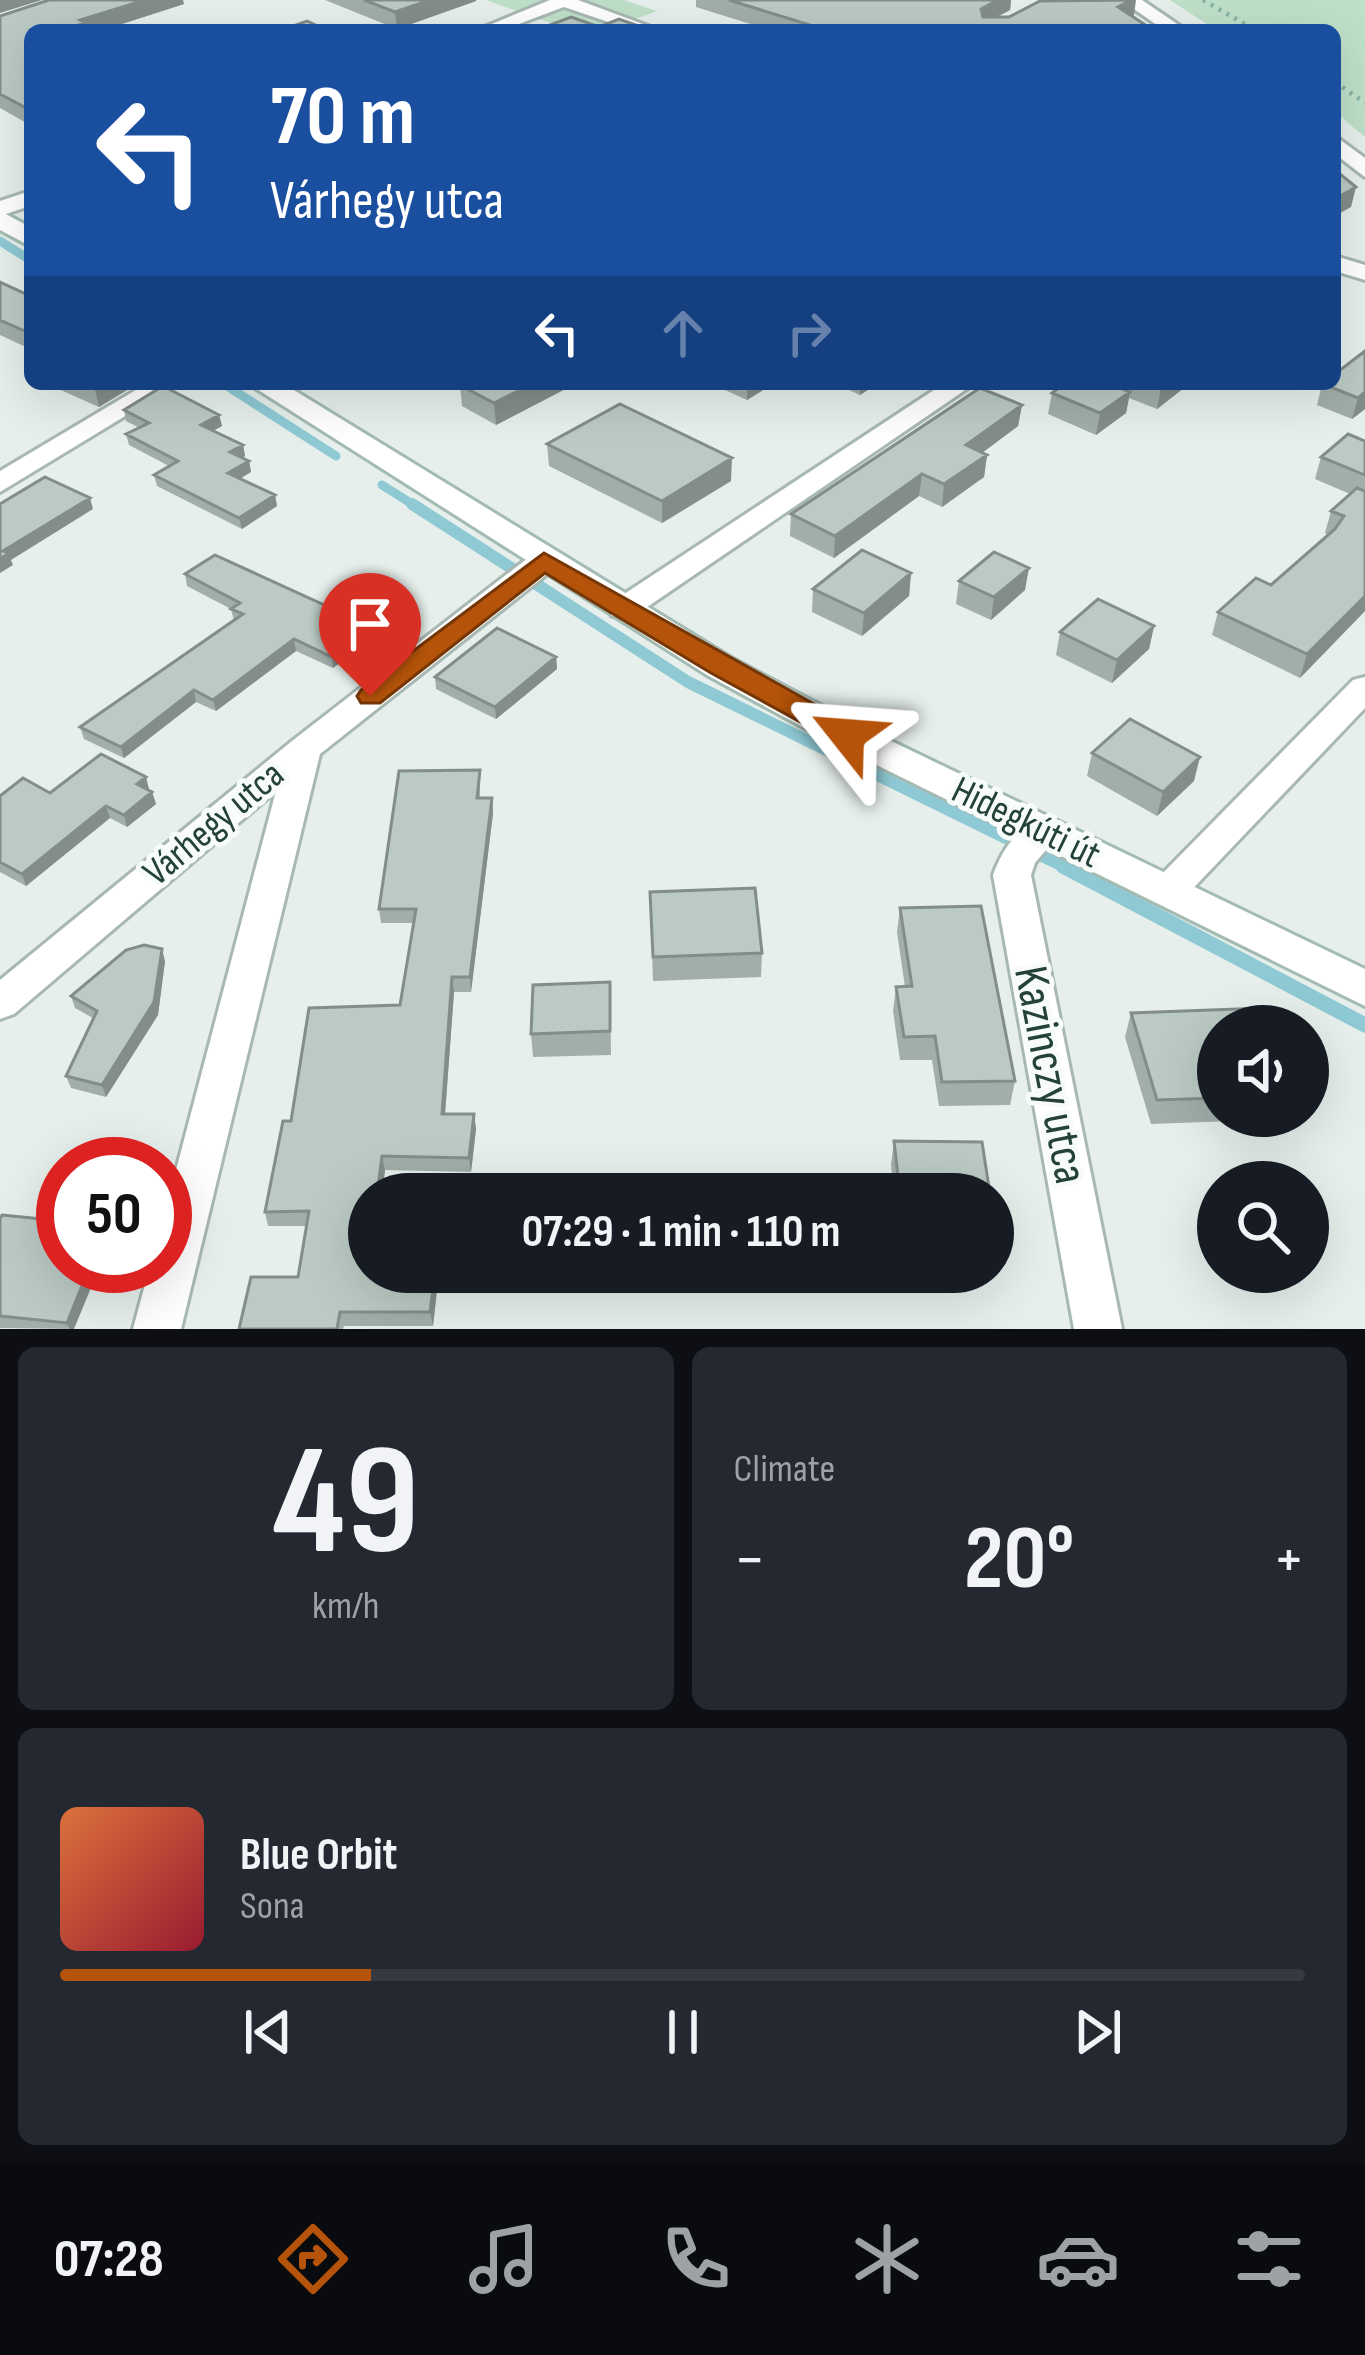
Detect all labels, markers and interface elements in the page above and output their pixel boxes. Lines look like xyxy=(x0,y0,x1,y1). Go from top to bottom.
text: 70 m xyxy=(270,67,415,168)
icon: left xyxy=(72,72,228,228)
text: Várhegy utca xyxy=(270,169,504,234)
icon: left xyxy=(524,300,590,366)
icon: ahead xyxy=(650,300,716,366)
icon: right xyxy=(776,300,842,366)
pin xyxy=(319,573,421,696)
icon: arrive xyxy=(337,591,403,657)
position arrow xyxy=(784,672,910,798)
street label: Várhegy utca xyxy=(134,752,294,896)
street label: Hidegkúti út xyxy=(944,767,1108,879)
street label: Kazinczy utca xyxy=(1001,961,1099,1189)
map controls xyxy=(1197,1005,1329,1293)
button: sound xyxy=(1197,1005,1329,1137)
speed limit sign: 50 xyxy=(36,1137,192,1293)
button: search xyxy=(1197,1161,1329,1293)
text: 07:29 · 1 min · 110 m xyxy=(522,1205,840,1260)
text: 49 xyxy=(272,1411,419,1598)
text: Climate xyxy=(734,1446,835,1493)
text: 20° xyxy=(964,1506,1074,1614)
text: − xyxy=(734,1521,766,1600)
text: + xyxy=(1273,1521,1305,1600)
text: km/h xyxy=(312,1583,379,1630)
text: Blue Orbit xyxy=(240,1828,397,1883)
text: Sona xyxy=(240,1883,305,1930)
icon: previous xyxy=(235,1999,301,2065)
icon: pause xyxy=(650,1999,716,2065)
icon: next xyxy=(1065,1999,1131,2065)
icon: directions xyxy=(271,2217,355,2301)
icon: music xyxy=(462,2217,546,2301)
icon: phone xyxy=(654,2217,738,2301)
icon: climate xyxy=(845,2217,929,2301)
icon: car xyxy=(1036,2217,1120,2301)
icon: filters xyxy=(1227,2217,1311,2301)
text: 07:28 xyxy=(54,2227,164,2292)

